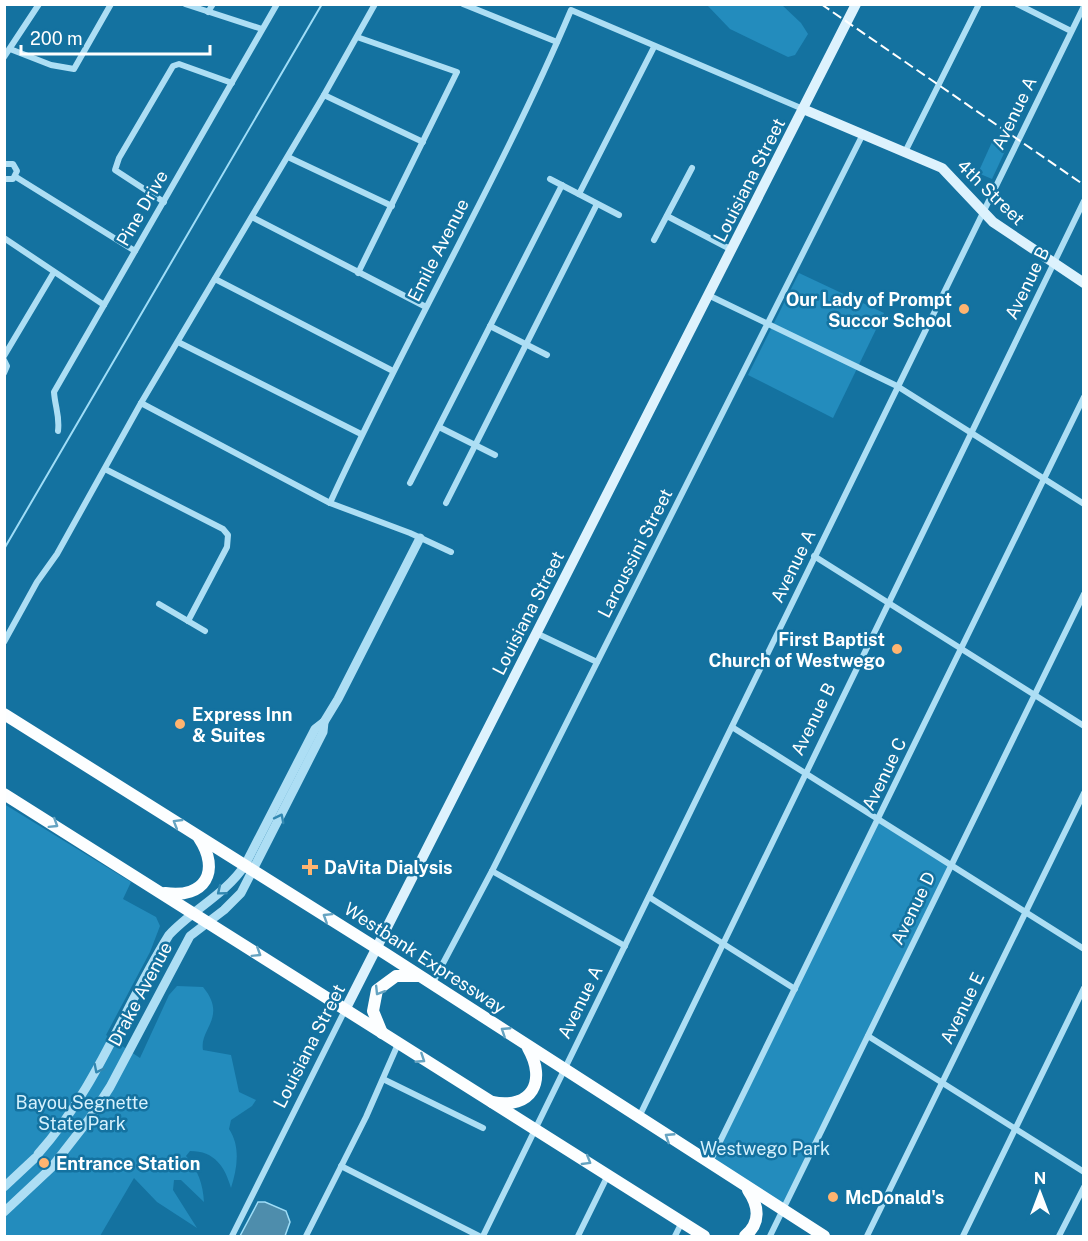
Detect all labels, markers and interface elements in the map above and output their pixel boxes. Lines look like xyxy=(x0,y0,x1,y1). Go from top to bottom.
scale bar xyxy=(21,18,210,56)
text: 200 m xyxy=(30,28,83,49)
street label: Avenue A xyxy=(987,73,1041,153)
street label: Louisiana Street xyxy=(709,115,789,245)
street label: 4th Street xyxy=(953,155,1029,229)
street label: Pine Drive xyxy=(112,166,172,250)
street label: Emile Avenue xyxy=(403,195,473,305)
street label: Avenue B xyxy=(1000,243,1054,323)
place label: Our Lady of Prompt Succor School xyxy=(786,289,952,331)
marker: Our Lady of Prompt Succor School xyxy=(957,302,971,316)
street label: Laroussini Street xyxy=(593,485,677,621)
street label: Avenue A xyxy=(766,526,820,606)
street label: Louisiana Street xyxy=(488,548,568,678)
place label: First Baptist Church of Westwego xyxy=(709,629,885,671)
marker: First Baptist Church of Westwego xyxy=(890,642,904,656)
street label: Avenue B xyxy=(786,679,840,759)
place label: Express Inn & Suites xyxy=(192,704,292,746)
marker: Express Inn & Suites xyxy=(173,717,187,731)
street label: Avenue C xyxy=(857,734,911,814)
one-way arrow xyxy=(272,813,284,824)
one-way arrow xyxy=(48,817,58,829)
one-way arrow xyxy=(173,818,183,830)
place label: DaVita Dialysis xyxy=(324,857,453,878)
marker: DaVita Dialysis xyxy=(301,858,319,876)
street label: Avenue D xyxy=(886,868,940,948)
one-way arrow xyxy=(217,883,228,894)
street label: Westbank Expressway xyxy=(340,898,510,1018)
one-way arrow xyxy=(323,912,333,924)
street label: Drake Avenue xyxy=(104,938,176,1050)
one-way arrow xyxy=(251,946,261,958)
street label: Avenue A xyxy=(553,962,607,1042)
street label: Avenue E xyxy=(936,969,988,1047)
street label: Louisiana Street xyxy=(269,981,349,1111)
one-way arrow xyxy=(374,985,386,995)
one-way arrow xyxy=(501,1027,512,1038)
one-way arrow xyxy=(415,1051,425,1063)
one-way arrow xyxy=(94,1063,105,1074)
park label: Bayou Segnette State Park xyxy=(16,1092,148,1134)
one-way arrow xyxy=(665,1132,675,1144)
park label: Westwego Park xyxy=(700,1138,830,1159)
place label: Entrance Station xyxy=(56,1153,200,1174)
one-way arrow xyxy=(581,1154,591,1166)
marker: Entrance Station xyxy=(37,1156,51,1170)
north arrow xyxy=(1010,1163,1070,1223)
text: N xyxy=(1034,1169,1046,1188)
place label: McDonald's xyxy=(845,1187,944,1208)
marker: McDonald's xyxy=(826,1190,840,1204)

